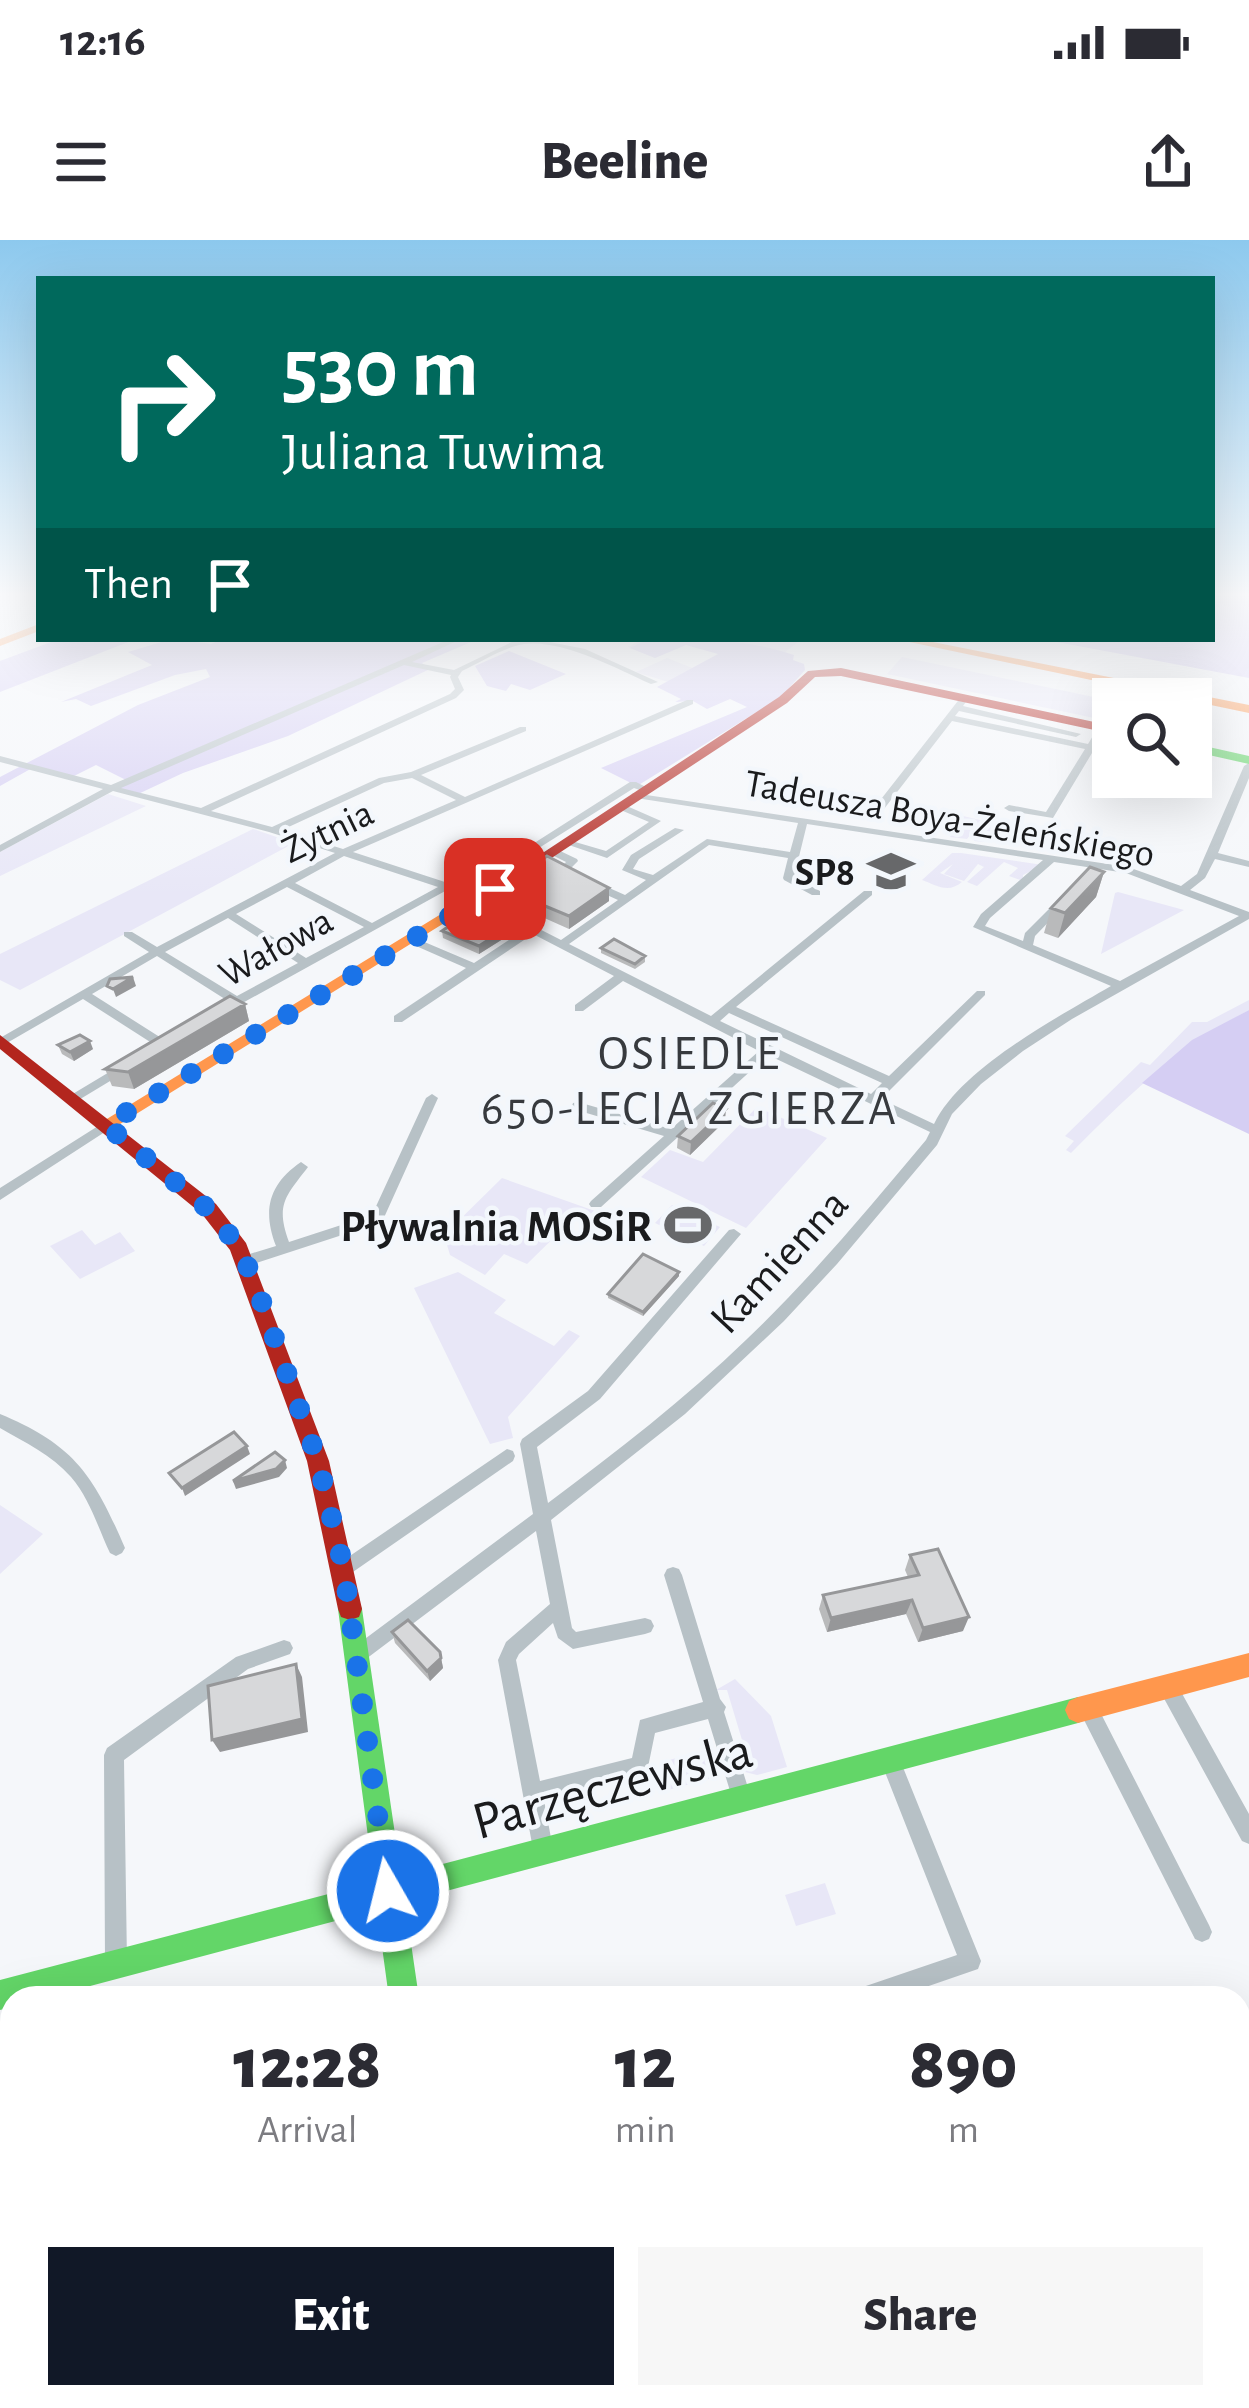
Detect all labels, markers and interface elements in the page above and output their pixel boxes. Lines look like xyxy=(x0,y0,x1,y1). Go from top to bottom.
text: 12:16 xyxy=(60,19,146,64)
icon: menu xyxy=(48,129,114,195)
icon: share xyxy=(1135,129,1201,195)
text: Beeline xyxy=(541,135,708,189)
icon: right xyxy=(84,324,240,480)
text: 530 m xyxy=(282,328,479,412)
text: Juliana Tuwima xyxy=(282,426,605,480)
icon: arrive xyxy=(197,552,263,618)
text: Then xyxy=(84,562,173,607)
map controls xyxy=(1092,678,1212,798)
button: search xyxy=(1092,678,1212,798)
street label: Tadeusza Boya-Żeleńskiego xyxy=(742,762,1158,875)
street label: Żytnia xyxy=(275,792,380,871)
pin xyxy=(444,838,546,940)
school or university icon: SP8 xyxy=(866,846,916,896)
place label: SP8 xyxy=(795,854,855,893)
icon: arrive xyxy=(462,856,528,922)
street label: Wałowa xyxy=(213,901,340,995)
district label: OSIEDLE 650-LECIA ZGIERZA xyxy=(481,1031,899,1134)
street label: Kamienna xyxy=(702,1181,857,1342)
sports icon: Pływalnia MOSiR xyxy=(663,1200,713,1250)
place label: Pływalnia MOSiR xyxy=(340,1205,652,1250)
street label: Parzęczewska xyxy=(467,1724,758,1850)
position arrow xyxy=(325,1828,451,1954)
text: 12:28 xyxy=(233,2029,381,2101)
text: 12 xyxy=(615,2029,676,2101)
text: 890 xyxy=(909,2029,1018,2101)
text: Arrival xyxy=(257,2111,357,2150)
text: min xyxy=(615,2111,676,2150)
text: m xyxy=(948,2111,979,2150)
button: Exit xyxy=(48,2247,614,2385)
button: Share xyxy=(638,2247,1203,2385)

